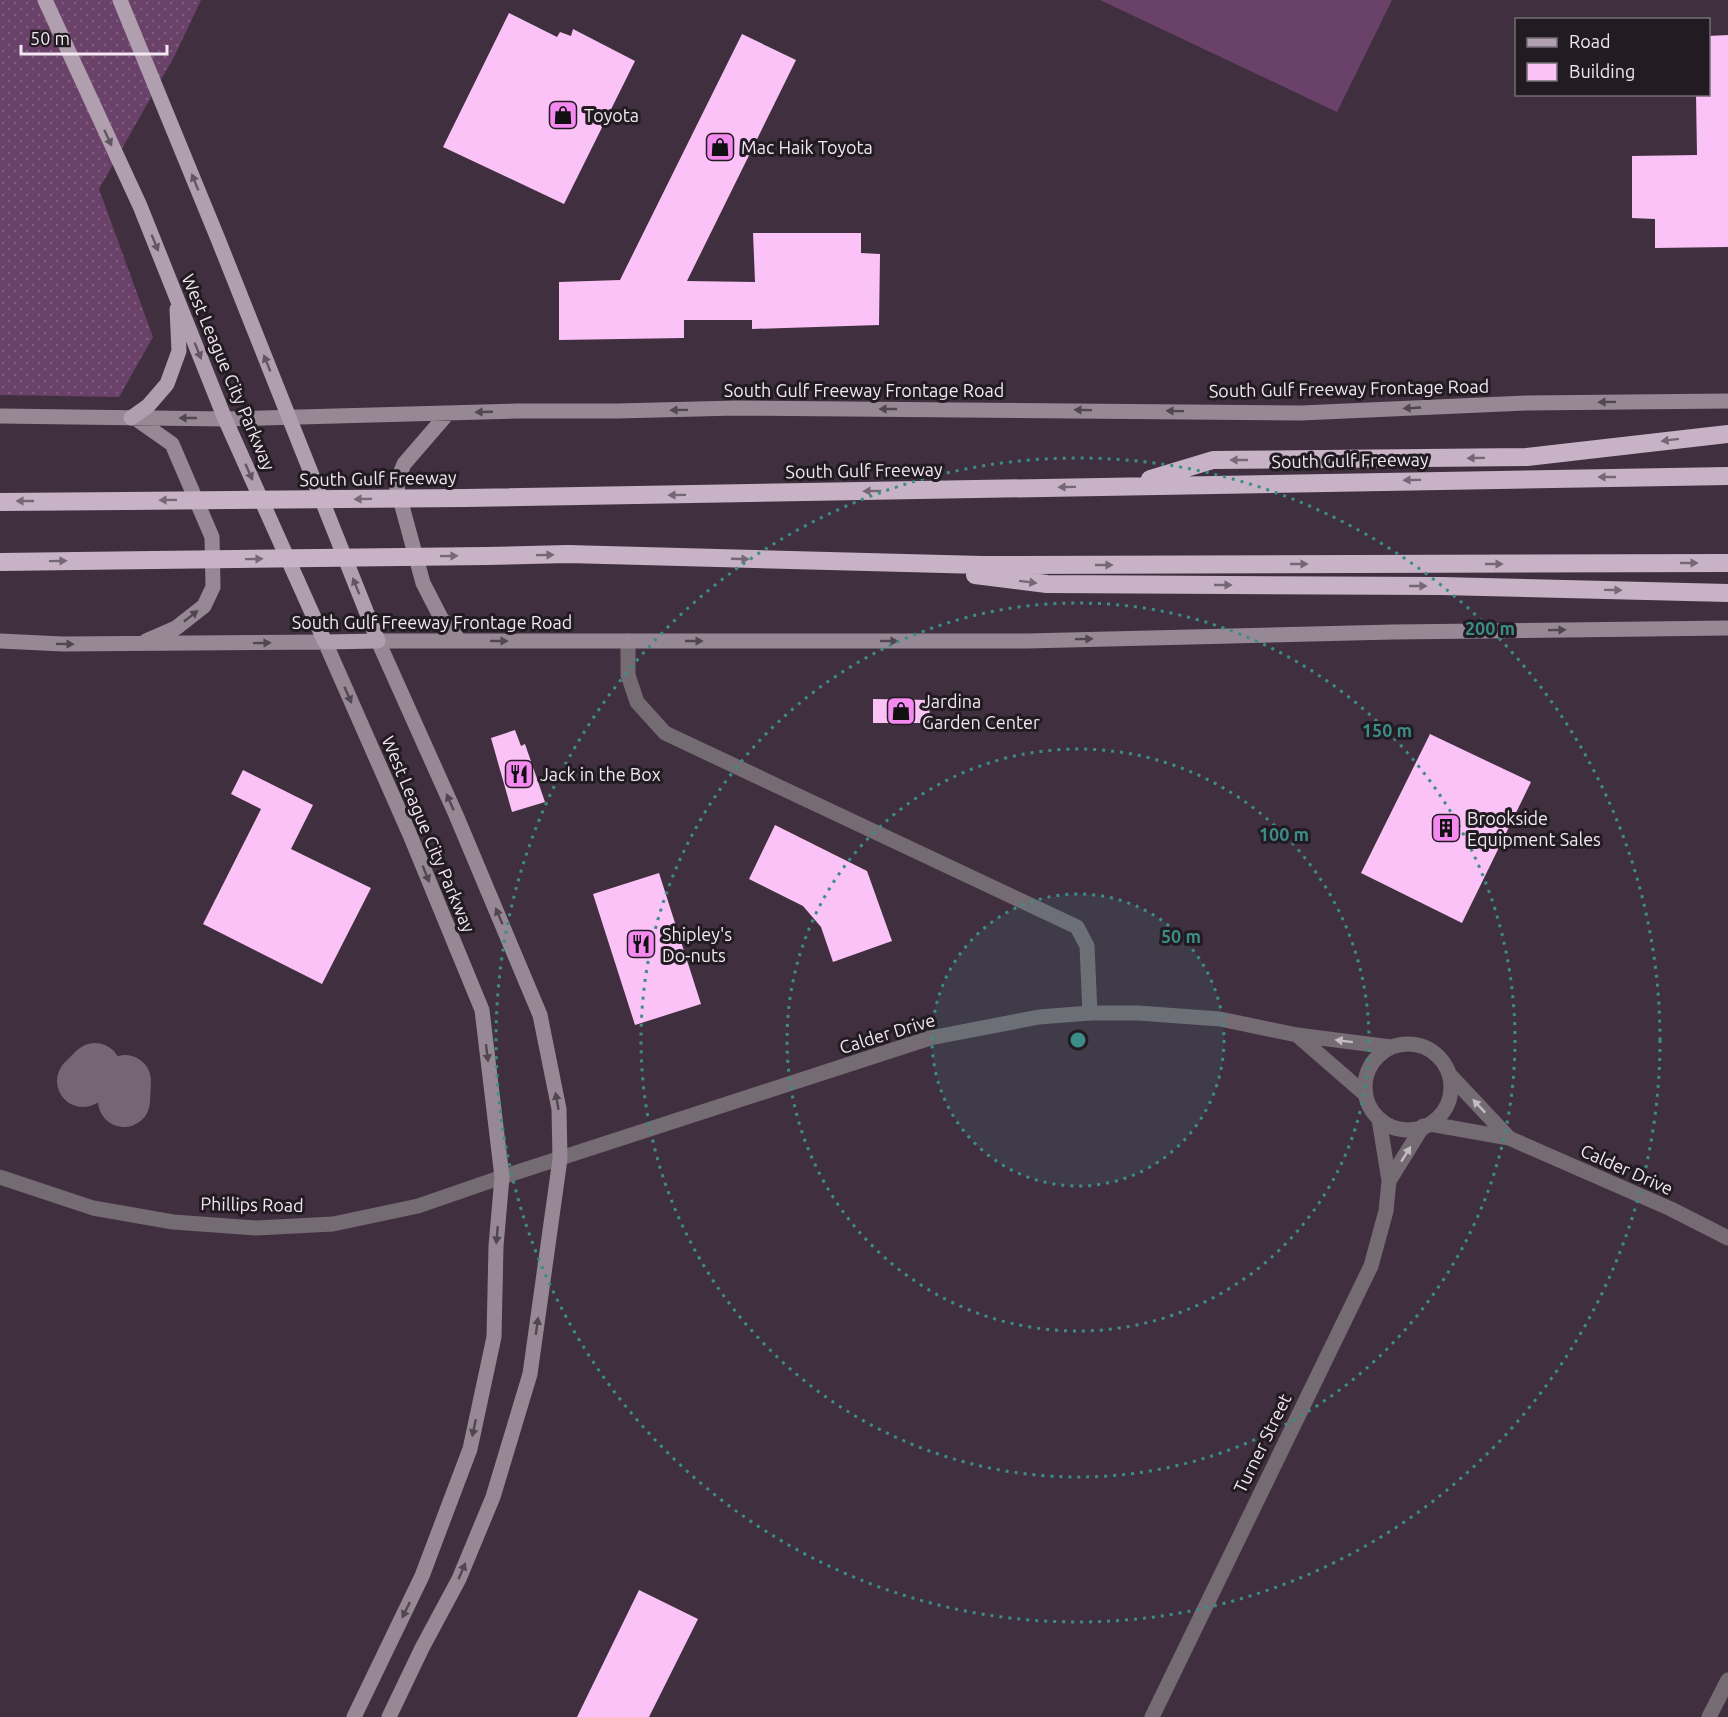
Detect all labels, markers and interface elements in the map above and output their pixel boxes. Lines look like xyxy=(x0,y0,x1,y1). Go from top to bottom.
scale bar xyxy=(21,18,166,56)
legend xyxy=(1515,18,1710,96)
text: 50 m xyxy=(30,28,70,48)
text: Road xyxy=(1569,31,1611,51)
text: Building xyxy=(1569,61,1635,81)
shop icon: Toyota xyxy=(547,99,579,131)
place label: Toyota xyxy=(584,105,639,125)
one-way arrow xyxy=(103,129,113,147)
shop icon: Mac Haik Toyota xyxy=(704,131,736,163)
place label: Mac Haik Toyota xyxy=(741,137,873,157)
one-way arrow xyxy=(190,172,200,190)
one-way arrow xyxy=(150,235,160,253)
street label: West League City Parkway xyxy=(179,271,280,473)
one-way arrow xyxy=(194,342,204,360)
one-way arrow xyxy=(262,353,272,371)
street label: South Gulf Freeway Frontage Road xyxy=(1209,376,1489,400)
street label: South Gulf Freeway Frontage Road xyxy=(724,380,1004,400)
one-way arrow xyxy=(1597,397,1616,407)
one-way arrow xyxy=(1402,403,1421,412)
one-way arrow xyxy=(878,404,897,414)
one-way arrow xyxy=(669,405,688,414)
one-way arrow xyxy=(1073,405,1092,415)
one-way arrow xyxy=(1165,406,1184,416)
one-way arrow xyxy=(474,407,493,416)
one-way arrow xyxy=(179,413,198,423)
one-way arrow xyxy=(1660,436,1679,445)
street label: South Gulf Freeway xyxy=(1271,449,1429,471)
one-way arrow xyxy=(1466,453,1485,463)
one-way arrow xyxy=(1229,455,1248,465)
street label: South Gulf Freeway xyxy=(785,459,943,481)
one-way arrow xyxy=(245,463,255,481)
street label: South Gulf Freeway xyxy=(299,467,457,489)
one-way arrow xyxy=(1597,472,1616,482)
one-way arrow xyxy=(1402,475,1421,485)
one-way arrow xyxy=(1058,482,1077,492)
one-way arrow xyxy=(863,486,882,496)
one-way arrow xyxy=(668,490,687,500)
one-way arrow xyxy=(354,494,373,504)
one-way arrow xyxy=(16,496,35,506)
one-way arrow xyxy=(159,496,178,505)
one-way arrow xyxy=(535,550,554,559)
one-way arrow xyxy=(440,551,459,561)
one-way arrow xyxy=(245,554,264,564)
one-way arrow xyxy=(730,554,749,564)
one-way arrow xyxy=(49,556,68,566)
one-way arrow xyxy=(1679,558,1698,568)
one-way arrow xyxy=(1289,559,1308,569)
one-way arrow xyxy=(1484,559,1503,569)
one-way arrow xyxy=(1094,560,1113,570)
one-way arrow xyxy=(351,577,361,595)
one-way arrow xyxy=(1019,577,1038,586)
one-way arrow xyxy=(1214,580,1233,590)
one-way arrow xyxy=(1409,581,1428,591)
one-way arrow xyxy=(1604,586,1623,595)
one-way arrow xyxy=(184,610,199,622)
street label: South Gulf Freeway Frontage Road xyxy=(292,612,572,632)
text: 200 m xyxy=(1465,618,1515,638)
one-way arrow xyxy=(1547,625,1566,635)
one-way arrow xyxy=(1075,634,1094,644)
one-way arrow xyxy=(490,636,509,646)
one-way arrow xyxy=(685,636,704,646)
one-way arrow xyxy=(880,636,899,646)
one-way arrow xyxy=(252,638,271,647)
one-way arrow xyxy=(55,639,74,649)
one-way arrow xyxy=(344,687,353,704)
place label: Jardina Garden Center xyxy=(922,691,1040,732)
shop icon: Jardina Garden Center xyxy=(885,695,917,727)
text: 150 m xyxy=(1362,720,1412,740)
street label: West League City Parkway xyxy=(379,733,480,935)
restaurant icon: Jack in the Box xyxy=(503,758,535,790)
place label: Jack in the Box xyxy=(540,764,661,784)
one-way arrow xyxy=(446,793,455,810)
place label: Brookside Equipment Sales xyxy=(1467,808,1601,849)
building icon: Brookside Equipment Sales xyxy=(1430,812,1462,844)
text: 100 m xyxy=(1259,824,1309,844)
one-way arrow xyxy=(422,865,431,883)
one-way arrow xyxy=(494,906,504,924)
place label: Shipley's Do-nuts xyxy=(662,924,732,965)
text: 50 m xyxy=(1161,926,1201,946)
restaurant icon: Shipley's Do-nuts xyxy=(625,928,657,960)
street label: Calder Drive xyxy=(837,1009,937,1057)
centre of rings xyxy=(1068,1030,1088,1050)
one-way arrow xyxy=(1334,1037,1353,1046)
one-way arrow xyxy=(482,1044,492,1063)
one-way arrow xyxy=(552,1091,561,1110)
one-way arrow xyxy=(1472,1099,1486,1114)
street label: Calder Drive xyxy=(1578,1140,1676,1198)
one-way arrow xyxy=(1401,1145,1412,1162)
street label: Phillips Road xyxy=(200,1193,304,1215)
one-way arrow xyxy=(492,1226,502,1245)
one-way arrow xyxy=(533,1317,542,1336)
street label: Turner Street xyxy=(1229,1390,1295,1496)
one-way arrow xyxy=(469,1419,479,1437)
one-way arrow xyxy=(458,1562,468,1580)
one-way arrow xyxy=(401,1602,410,1619)

